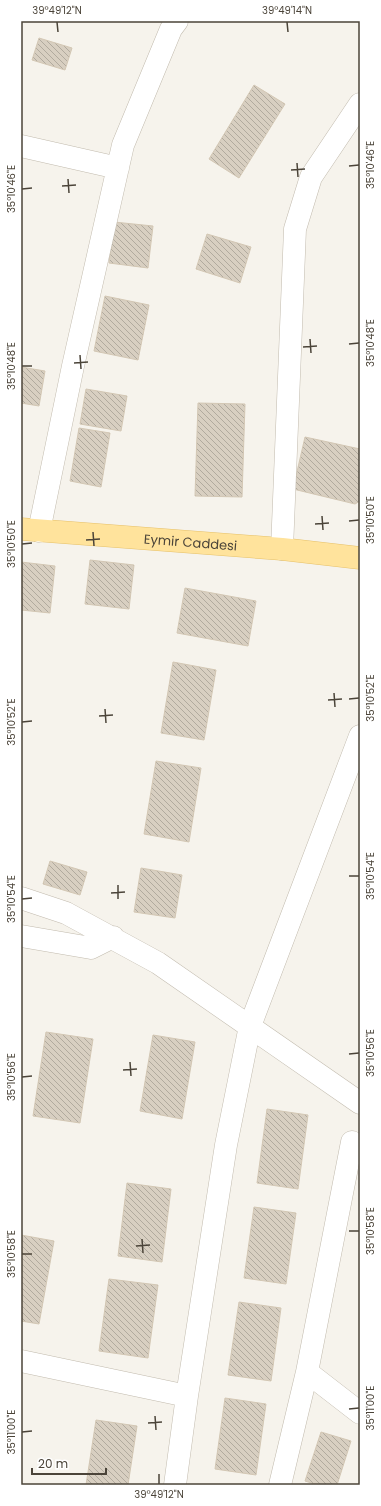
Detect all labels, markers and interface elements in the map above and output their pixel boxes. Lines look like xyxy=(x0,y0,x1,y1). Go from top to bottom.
text: 39°49'12"N xyxy=(32,3,82,18)
text: 39°49'14"N xyxy=(262,3,312,18)
text: 35°10'46"E xyxy=(363,141,378,189)
text: 35°10'46"E xyxy=(4,165,19,213)
text: 35°10'48"E xyxy=(363,319,378,367)
text: 35°10'48"E xyxy=(4,342,19,390)
text: 35°10'50"E xyxy=(363,496,378,544)
text: 35°10'50"E xyxy=(4,520,19,568)
street label: Eymir Caddesi xyxy=(143,529,238,555)
text: 35°10'52"E xyxy=(363,674,378,722)
text: 35°10'52"E xyxy=(4,698,19,746)
text: 35°10'54"E xyxy=(363,852,378,900)
text: 35°10'54"E xyxy=(4,875,19,923)
text: 35°10'56"E xyxy=(363,1029,378,1077)
text: 35°10'56"E xyxy=(4,1053,19,1101)
text: 35°10'58"E xyxy=(363,1207,378,1255)
text: 35°10'58"E xyxy=(4,1230,19,1278)
text: 35°11'00"E xyxy=(363,1386,378,1430)
text: 35°11'00"E xyxy=(4,1410,19,1454)
scale bar xyxy=(32,1450,106,1476)
text: 20 m xyxy=(38,1455,68,1472)
text: 39°49'12"N xyxy=(134,1487,184,1502)

